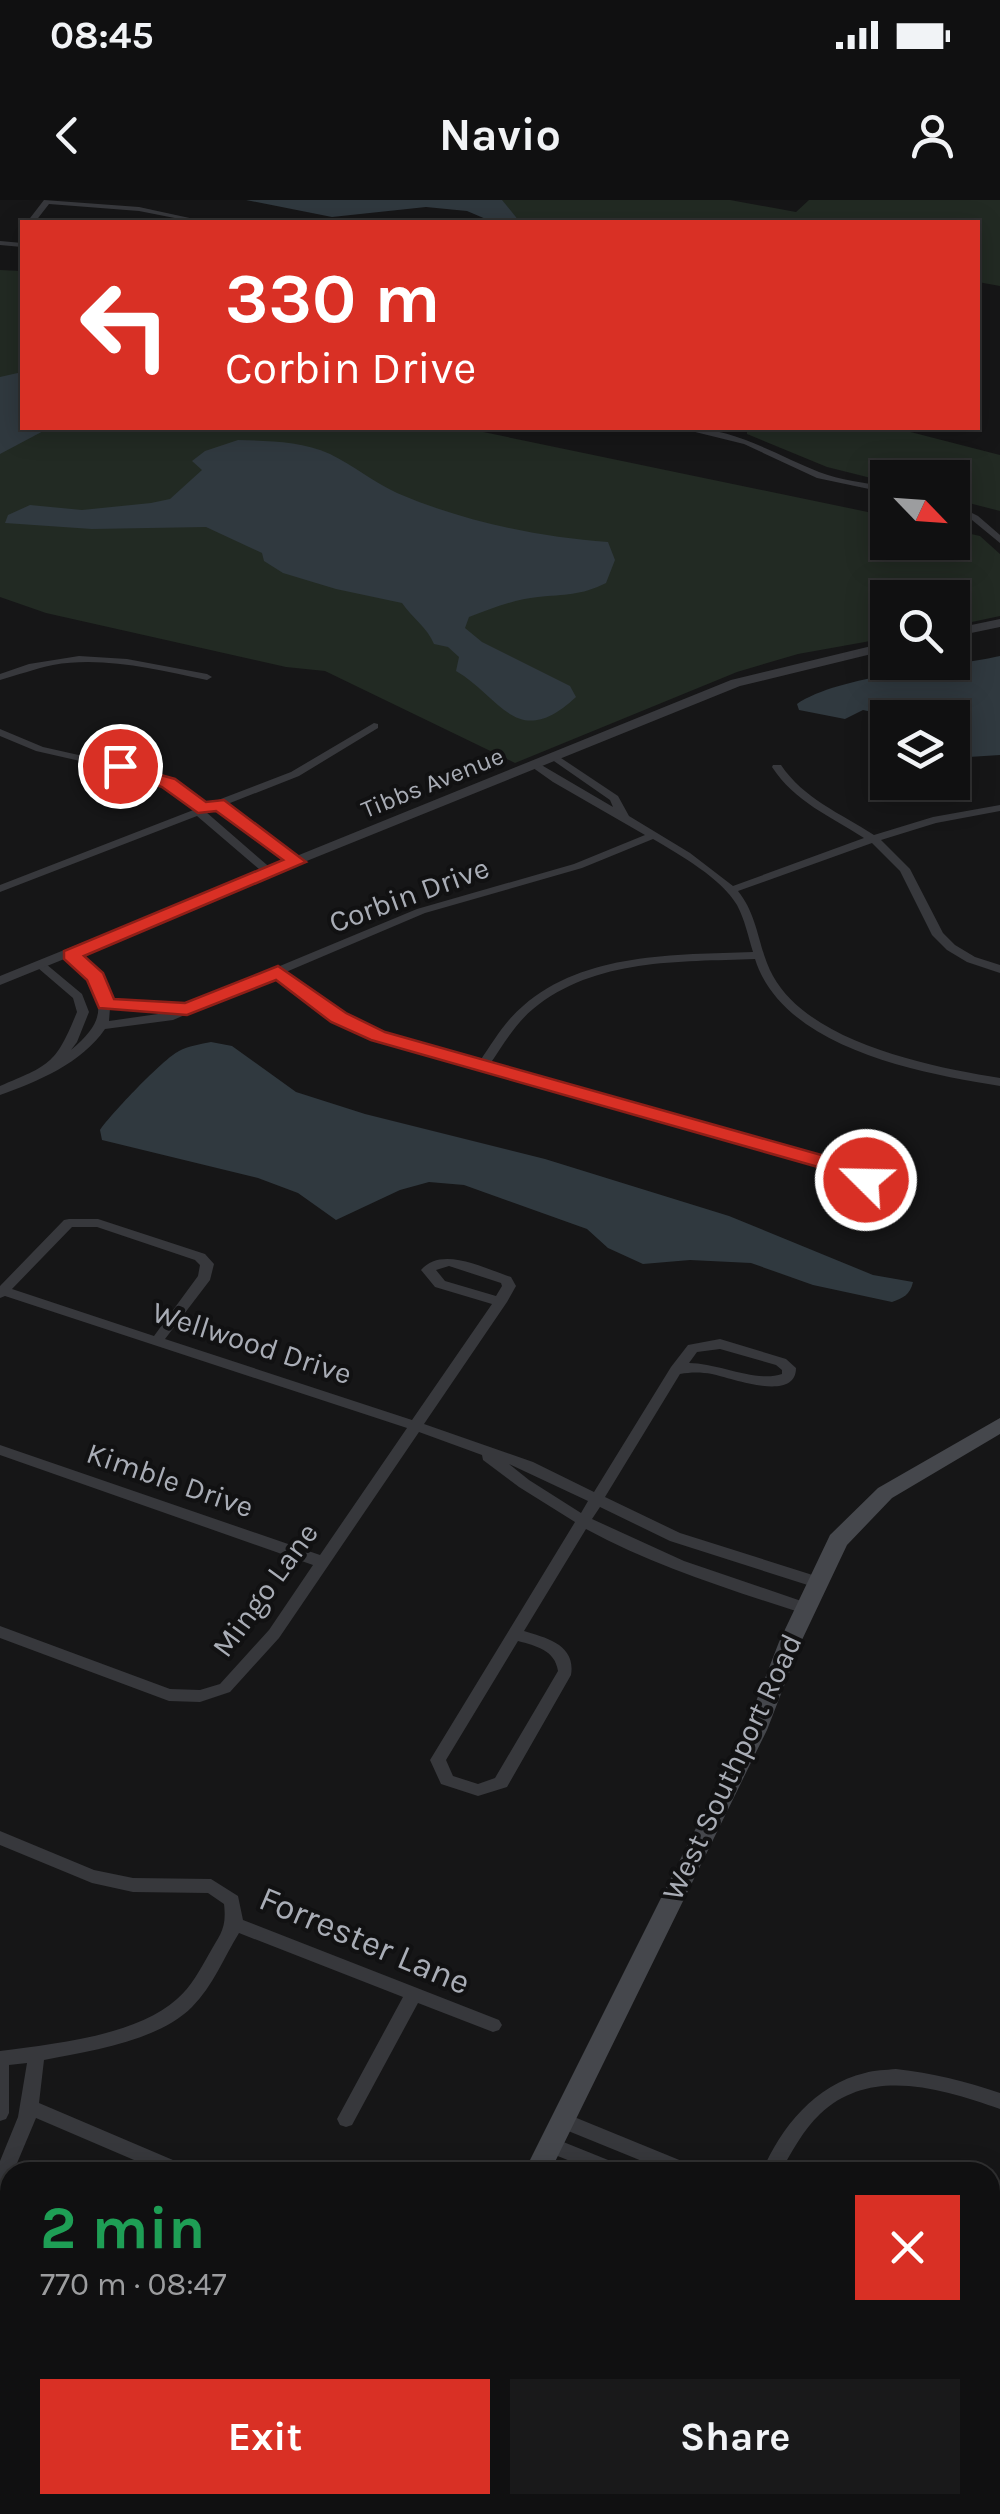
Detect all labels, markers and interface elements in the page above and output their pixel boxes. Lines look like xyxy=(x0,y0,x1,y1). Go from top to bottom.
text: 08:45 xyxy=(50,13,154,58)
icon: back xyxy=(40,108,95,163)
icon: person xyxy=(905,108,960,163)
text: Navio xyxy=(439,109,561,161)
text: 330 m xyxy=(225,258,441,340)
icon: left xyxy=(60,260,190,390)
text: Corbin Drive xyxy=(225,342,476,394)
north arrow xyxy=(870,460,970,560)
map controls xyxy=(870,460,970,800)
button: search xyxy=(870,580,970,680)
button: layers xyxy=(870,700,970,800)
pin xyxy=(78,724,163,809)
icon: arrive xyxy=(93,739,148,794)
street label: Tibbs Avenue xyxy=(357,741,508,824)
street label: Corbin Drive xyxy=(324,849,494,941)
position arrow xyxy=(814,1128,918,1232)
street label: Wellwood Drive xyxy=(148,1294,356,1392)
street label: Kimble Drive xyxy=(82,1435,258,1525)
street label: Mingo Lane xyxy=(204,1516,326,1664)
street label: West Southport Road xyxy=(654,1628,810,1906)
street label: Forrester Lane xyxy=(253,1878,476,2003)
text: 2 min xyxy=(40,2193,205,2263)
button: close xyxy=(855,2195,960,2300)
text: 770 m · 08:47 xyxy=(40,2266,226,2303)
button: Exit xyxy=(40,2379,490,2494)
button: Share xyxy=(510,2379,960,2494)

